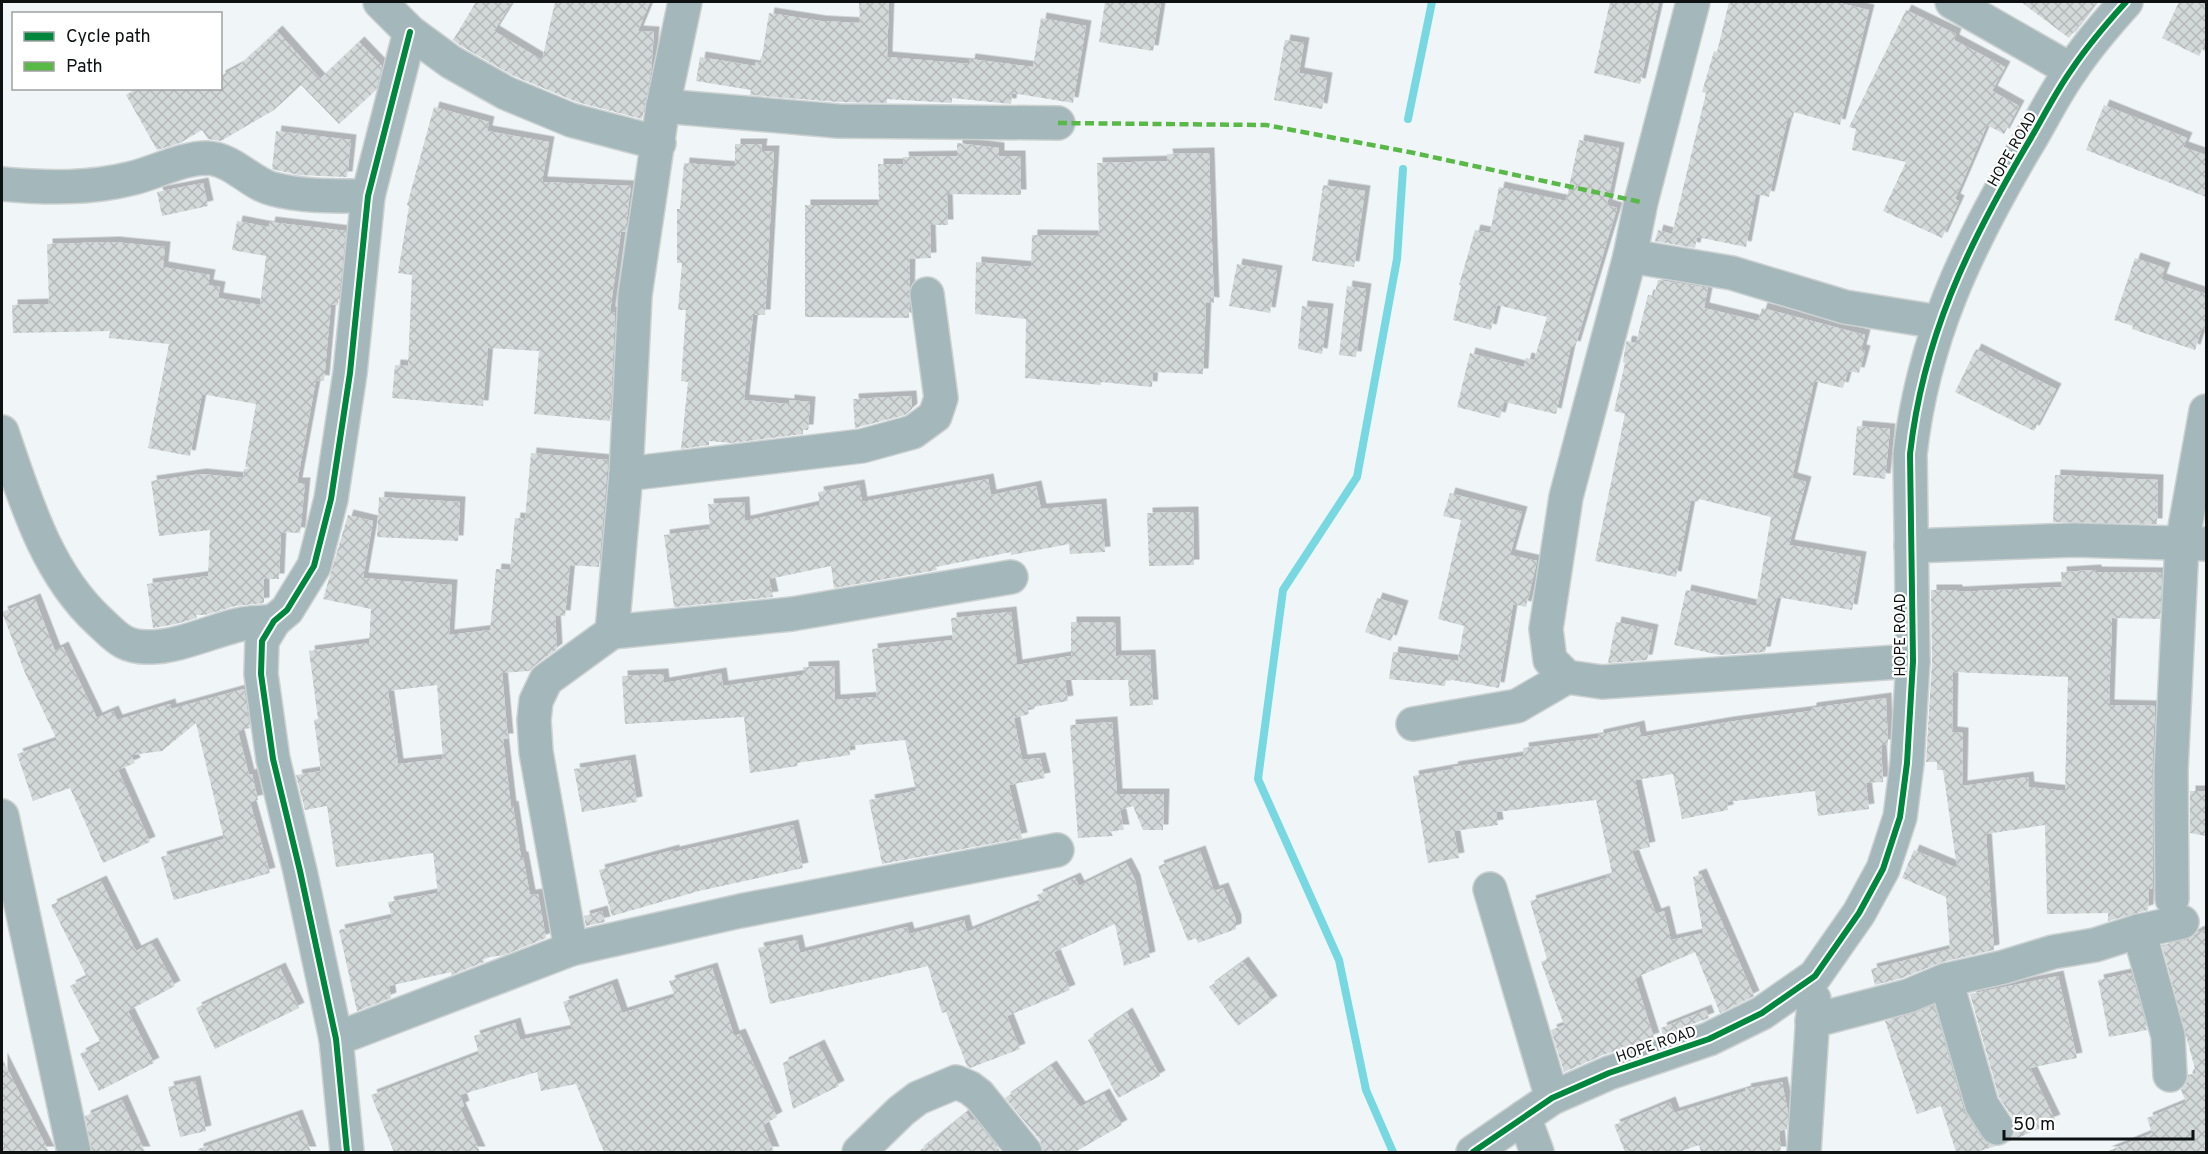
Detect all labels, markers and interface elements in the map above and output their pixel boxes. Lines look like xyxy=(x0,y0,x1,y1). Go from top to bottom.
legend xyxy=(12,12,222,90)
text: Cycle path xyxy=(66,26,151,49)
text: Path xyxy=(66,56,103,79)
street label: HOPE ROAD xyxy=(1984,109,2042,191)
street label: HOPE ROAD xyxy=(1892,593,1911,677)
street label: HOPE ROAD xyxy=(1614,1023,1699,1068)
scale bar xyxy=(2004,1103,2193,1141)
text: 50 m xyxy=(2013,1114,2055,1137)

